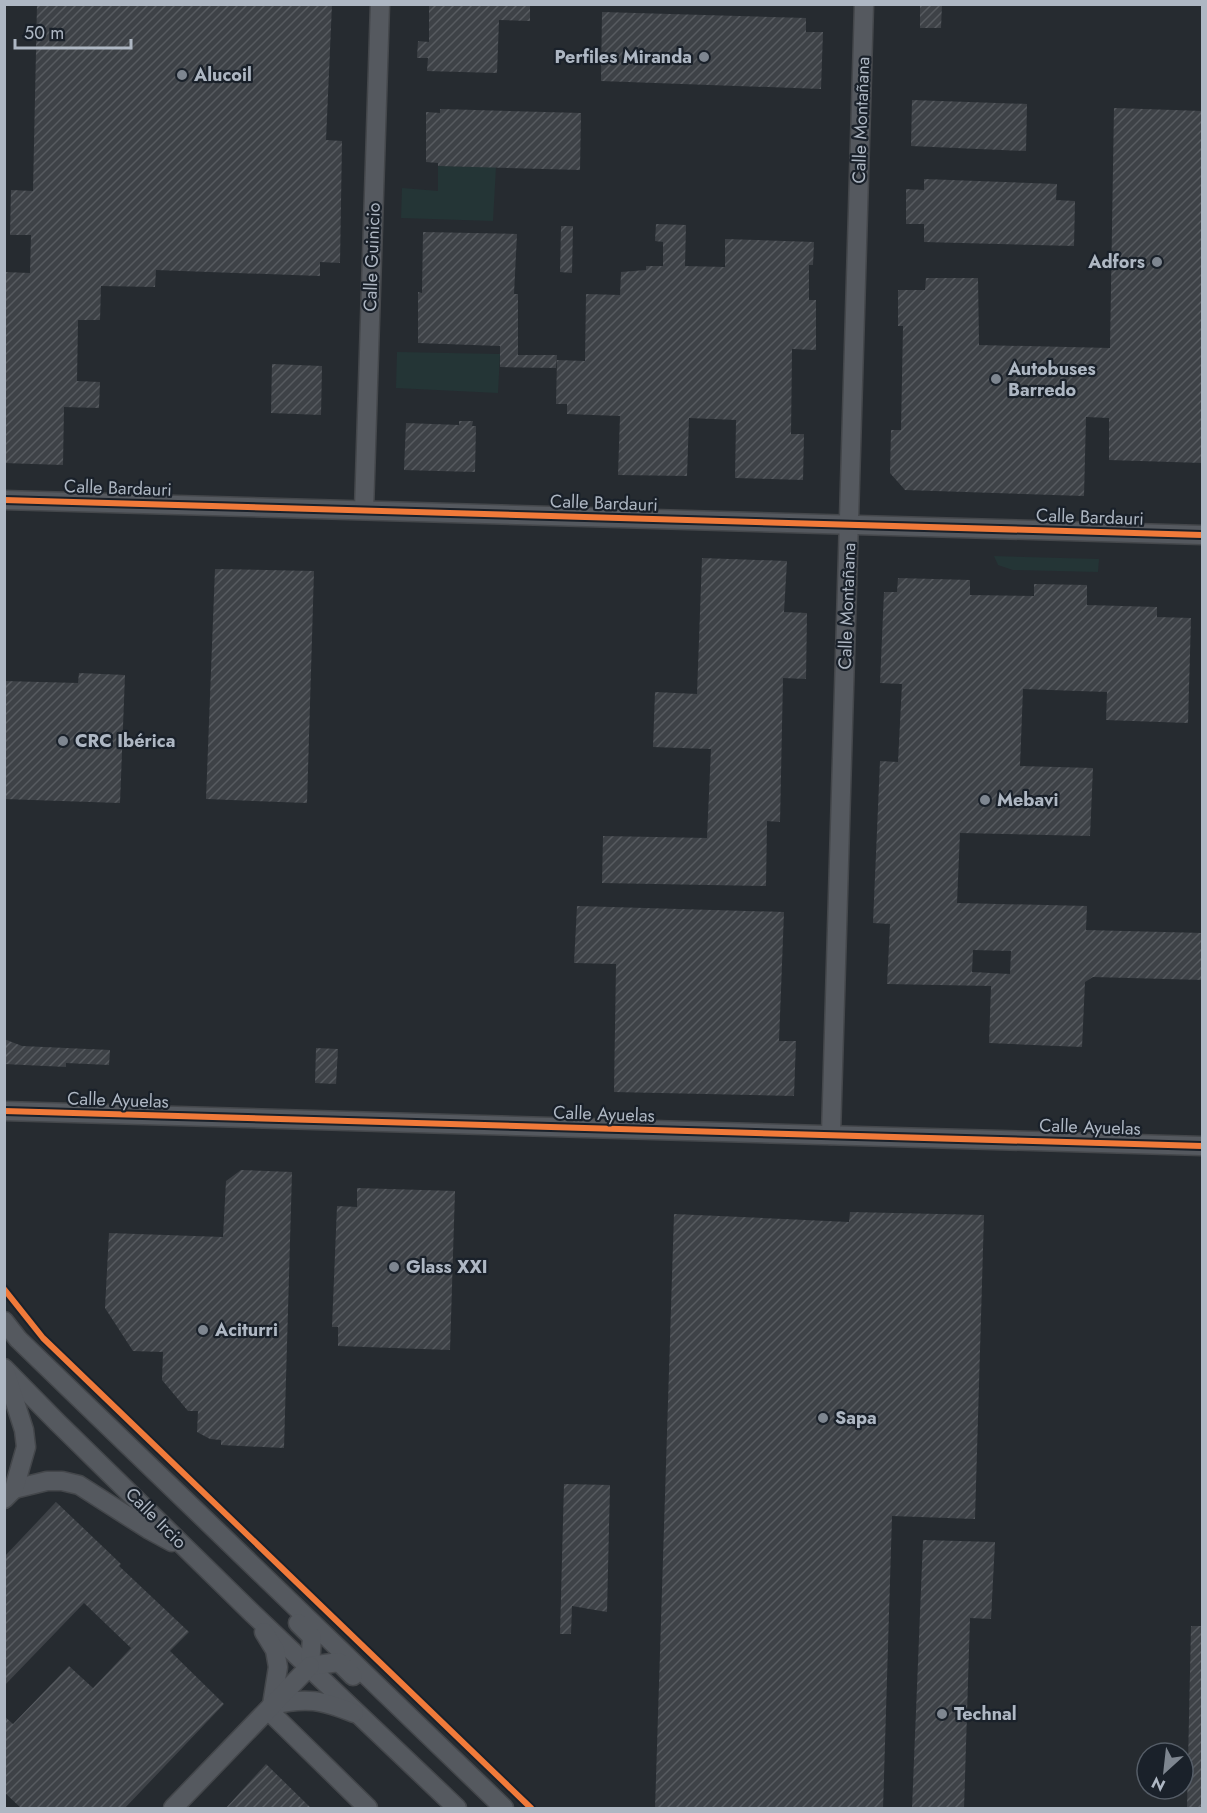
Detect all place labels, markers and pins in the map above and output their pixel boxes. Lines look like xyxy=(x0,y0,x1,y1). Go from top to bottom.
place label: Perfiles Miranda xyxy=(554,44,692,70)
marker: Perfiles Miranda xyxy=(697,50,711,64)
place label: Alucoil xyxy=(193,62,252,88)
marker: Alucoil xyxy=(175,68,189,82)
place label: Adfors xyxy=(1087,249,1145,275)
marker: Adfors xyxy=(1150,255,1164,269)
place label: Autobuses Barredo xyxy=(1007,356,1096,403)
marker: Autobuses Barredo xyxy=(989,372,1003,386)
place label: CRC Ibérica xyxy=(75,728,175,754)
marker: CRC Ibérica xyxy=(56,734,70,748)
place label: Mebavi xyxy=(997,787,1059,813)
marker: Mebavi xyxy=(978,793,992,807)
place label: Glass XXI xyxy=(406,1254,488,1280)
marker: Glass XXI xyxy=(387,1260,401,1274)
place label: Aciturri xyxy=(214,1317,278,1343)
marker: Aciturri xyxy=(196,1323,210,1337)
place label: Sapa xyxy=(835,1405,877,1431)
marker: Sapa xyxy=(816,1411,830,1425)
place label: Technal xyxy=(954,1701,1017,1727)
marker: Technal xyxy=(935,1707,949,1721)

